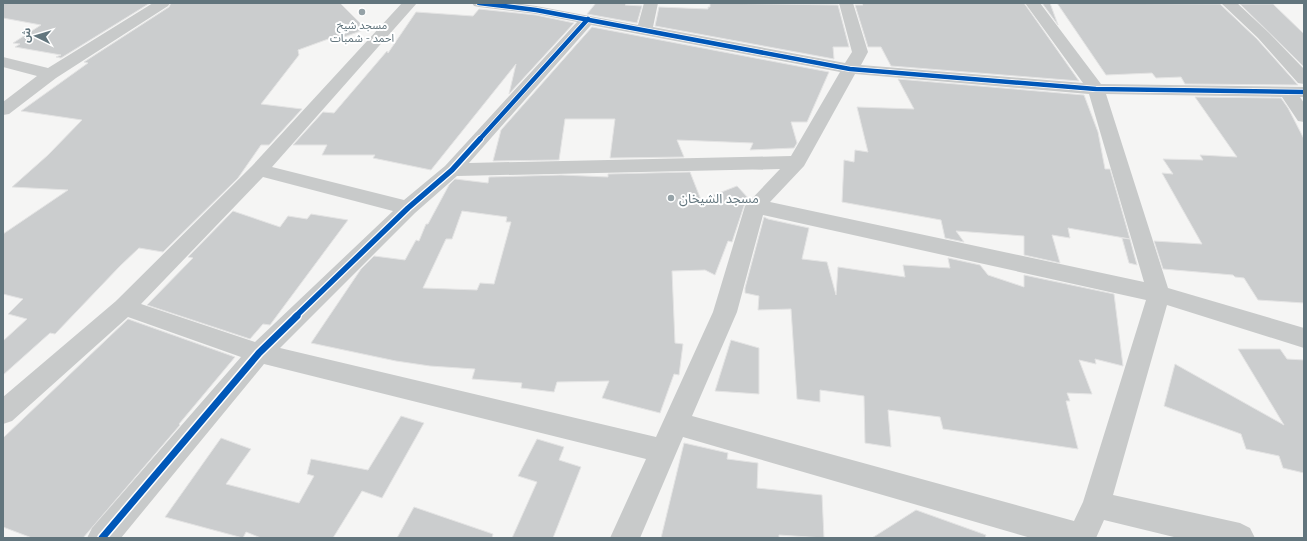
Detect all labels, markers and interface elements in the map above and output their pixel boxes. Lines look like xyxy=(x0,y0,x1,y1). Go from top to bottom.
marker: مسجد شيخ احمد - شمبات xyxy=(357,7,367,17)
north arrow xyxy=(16,16,56,56)
place label: مسجد شيخ احمد - شمبات xyxy=(330,18,394,45)
text: ش xyxy=(18,27,34,43)
place label: مسجد الشيخان xyxy=(679,190,759,207)
marker: مسجد الشيخان xyxy=(666,193,676,203)

